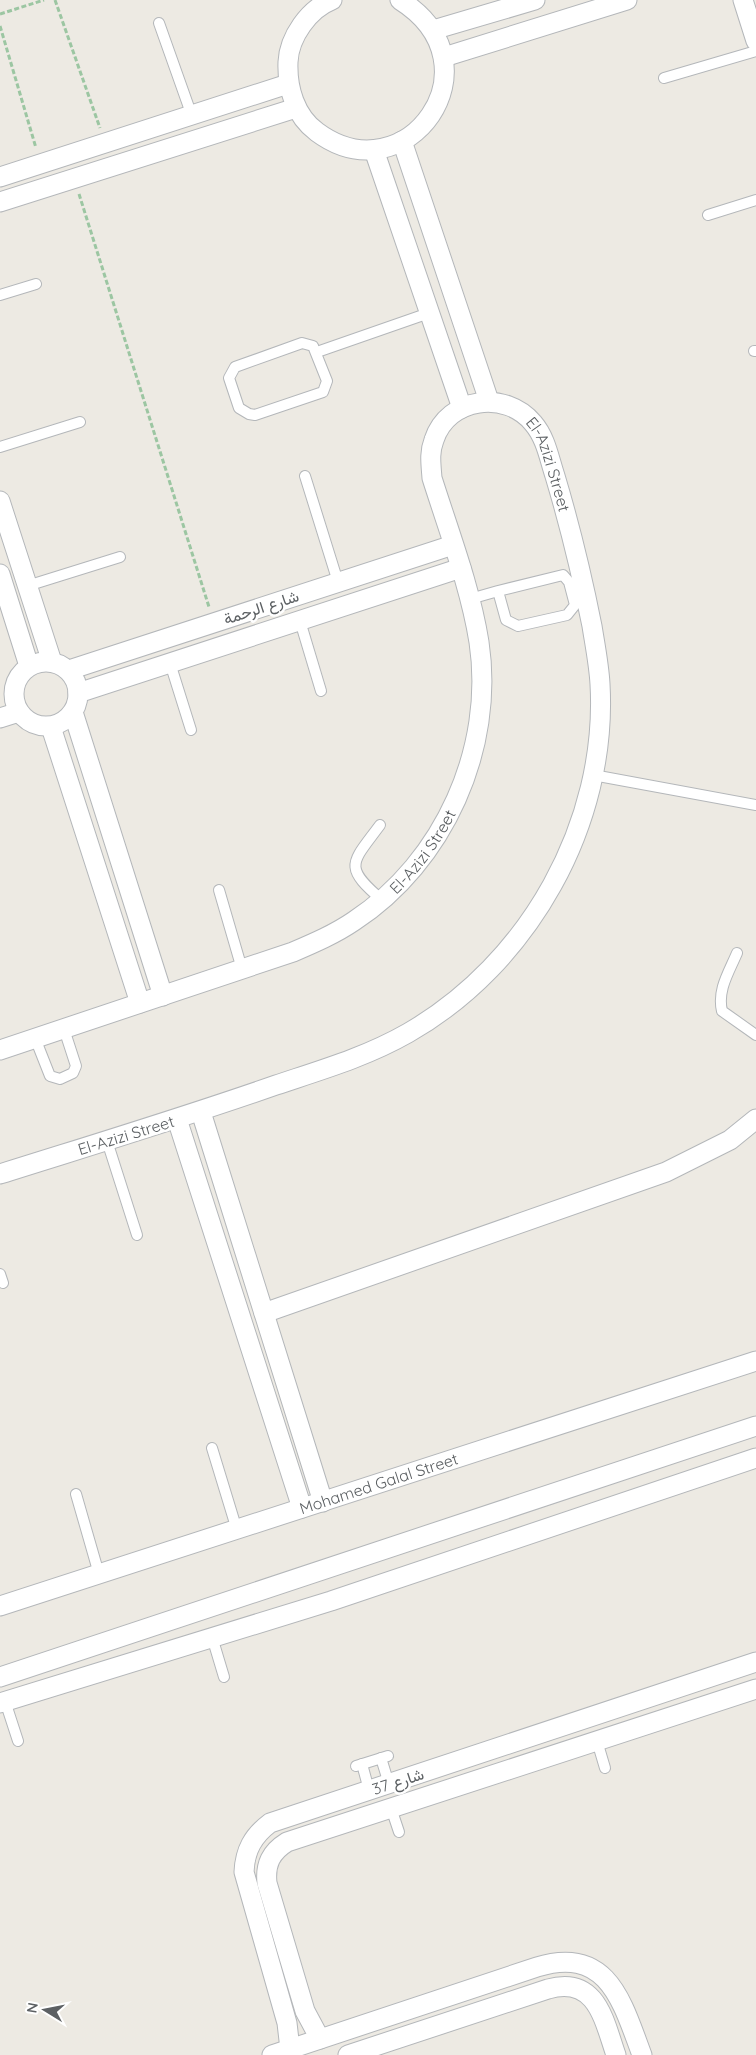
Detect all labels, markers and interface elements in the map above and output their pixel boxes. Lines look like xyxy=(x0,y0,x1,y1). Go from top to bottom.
street label: El-Azizi Street xyxy=(522,413,575,514)
street label: شارع الرحمة xyxy=(221,585,302,630)
street label: El-Azizi Street xyxy=(385,806,460,898)
street label: El-Azizi Street xyxy=(75,1111,177,1159)
street label: Mohamed Galal Street xyxy=(297,1448,461,1518)
street label: شارع 37 xyxy=(370,1763,427,1801)
north arrow xyxy=(20,1985,70,2035)
text: N xyxy=(22,2001,42,2014)

